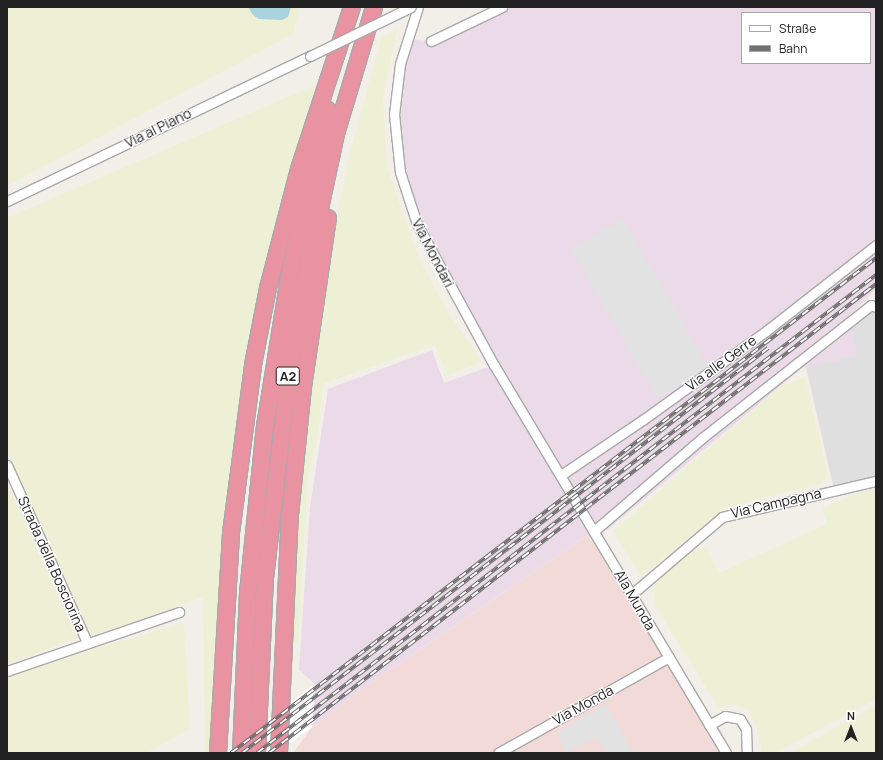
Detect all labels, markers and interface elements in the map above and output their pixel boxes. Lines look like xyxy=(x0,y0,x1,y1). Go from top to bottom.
legend xyxy=(741,12,871,64)
text: Straße xyxy=(779,20,816,37)
text: Bahn xyxy=(779,40,807,57)
street label: Via al Piano xyxy=(122,105,194,151)
street label: Via Mondari xyxy=(409,216,457,290)
street label: Via alle Gerre xyxy=(682,332,760,394)
road number: A2 xyxy=(275,365,301,387)
street label: Via Campagna xyxy=(729,484,823,522)
street label: Strada della Bosciorina xyxy=(14,493,90,635)
street label: Ala Munda xyxy=(611,567,659,633)
street label: Via Monda xyxy=(550,682,616,728)
north arrow xyxy=(831,708,871,748)
text: N xyxy=(847,708,855,723)

